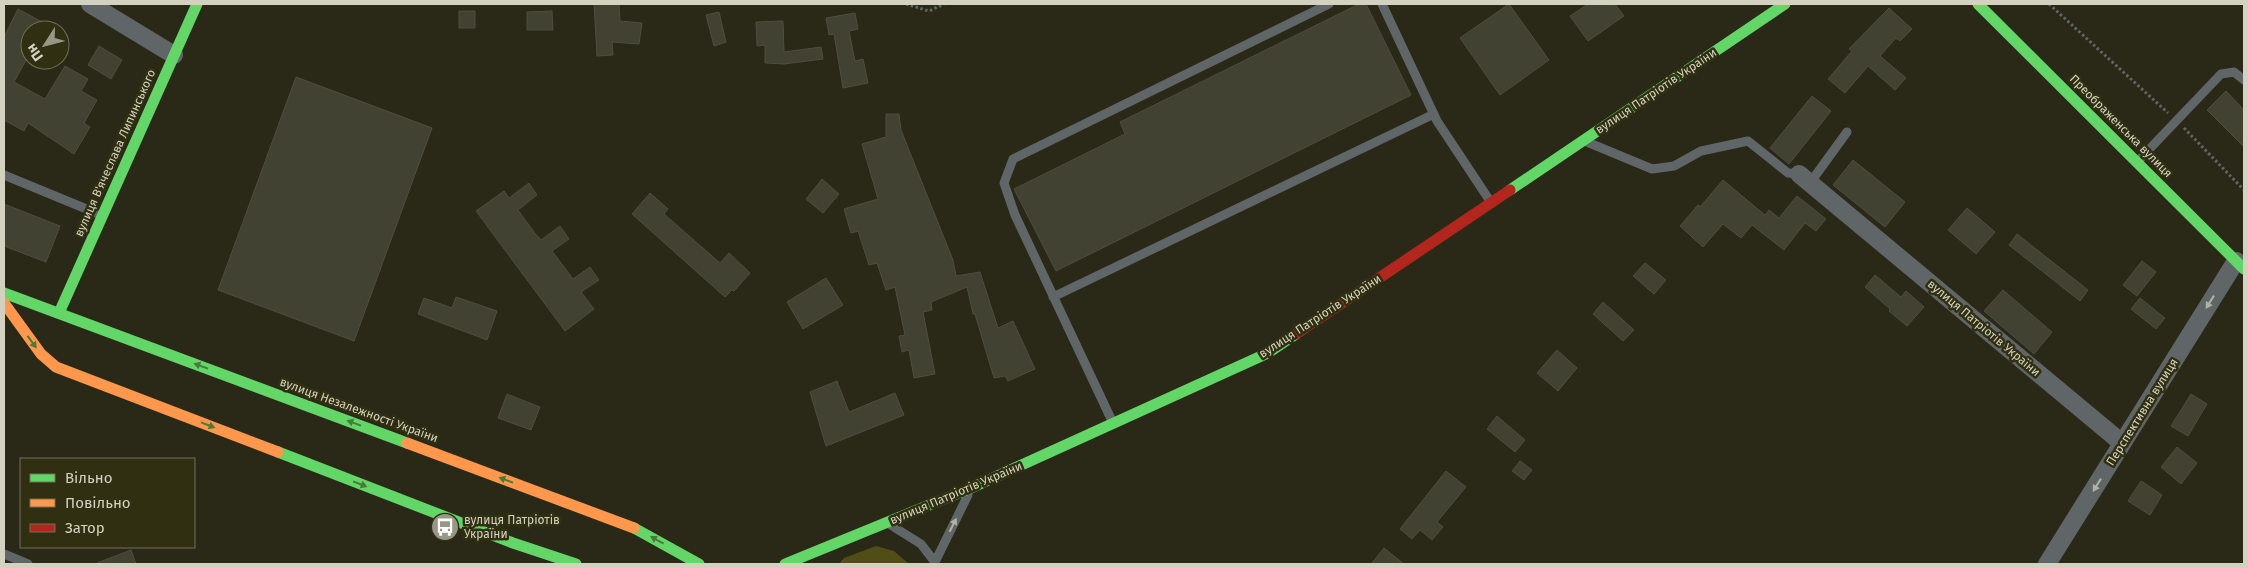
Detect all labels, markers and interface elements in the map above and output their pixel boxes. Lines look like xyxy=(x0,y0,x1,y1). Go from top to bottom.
north arrow xyxy=(20,20,70,70)
text: Пн xyxy=(23,40,47,64)
street label: вулиця Патріотів України xyxy=(1593,45,1719,137)
street label: вулиця В'ячеслава Липинського xyxy=(72,67,158,239)
street label: Преображенська вулиця xyxy=(2067,72,2175,180)
street label: вулиця Патріотів України xyxy=(1256,271,1384,361)
street label: вулиця Патріотів України xyxy=(1925,277,2043,379)
one-way arrow xyxy=(2206,295,2215,309)
one-way arrow xyxy=(27,335,37,349)
street label: Перспективна вулиця xyxy=(2103,356,2181,468)
one-way arrow xyxy=(194,362,209,369)
street label: вулиця Незалежності України xyxy=(278,375,440,445)
one-way arrow xyxy=(346,419,361,427)
one-way arrow xyxy=(201,421,216,429)
legend xyxy=(20,458,195,548)
street label: вулиця Патріотів України xyxy=(888,459,1024,527)
text: Вільно xyxy=(65,469,112,487)
one-way arrow xyxy=(498,476,513,484)
one-way arrow xyxy=(2092,478,2101,491)
one-way arrow xyxy=(353,480,368,488)
text: Повільно xyxy=(65,494,131,512)
bus stop icon: вулиця Патріотів України xyxy=(430,512,460,542)
place label: вулиця Патріотів України xyxy=(464,513,560,541)
one-way arrow xyxy=(949,518,957,532)
text: Затор xyxy=(65,519,105,537)
one-way arrow xyxy=(650,536,663,545)

